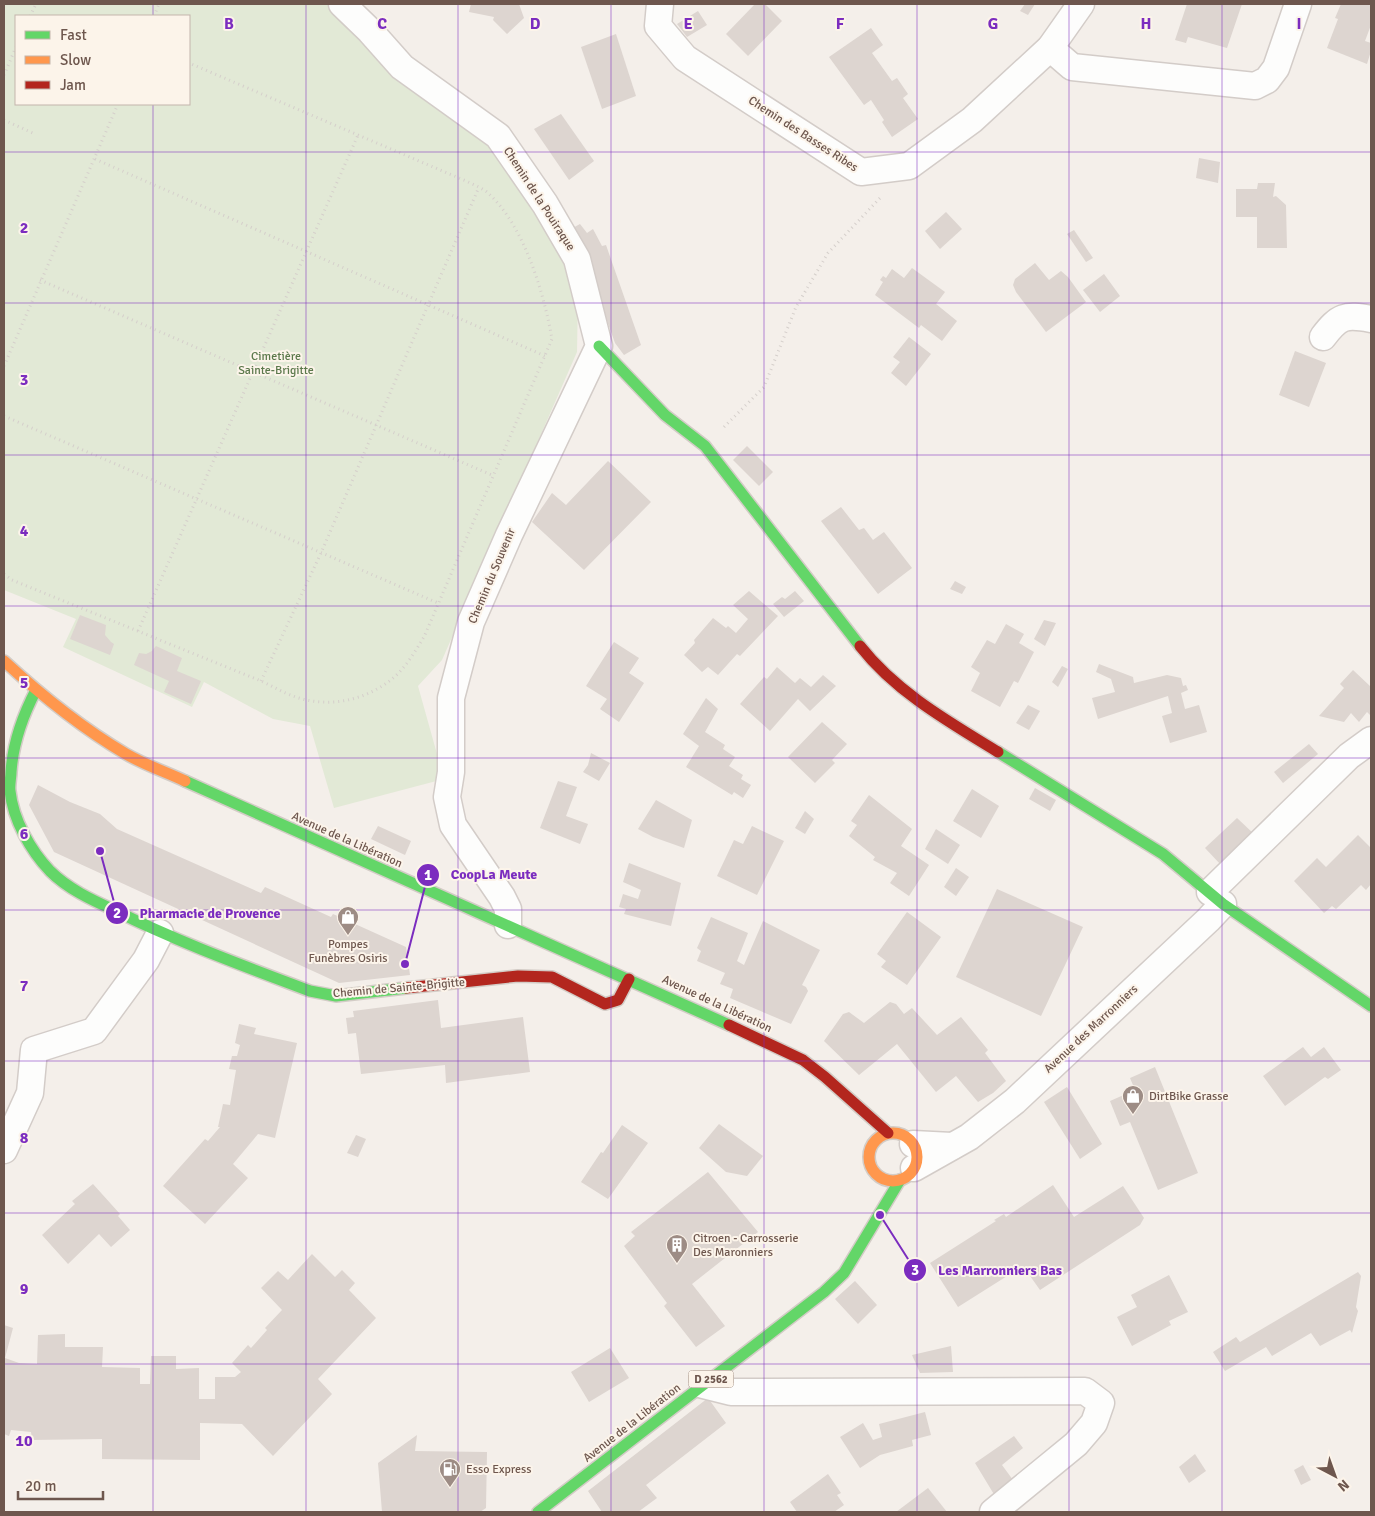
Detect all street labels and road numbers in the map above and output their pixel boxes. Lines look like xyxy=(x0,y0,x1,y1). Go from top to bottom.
street label: Chemin des Basses Ribes xyxy=(745,93,861,175)
street label: Chemin de la Pouiraque xyxy=(500,144,578,254)
street label: Chemin du Souvenir xyxy=(465,525,519,626)
street label: Avenue de la Libération xyxy=(289,809,405,871)
street label: Avenue de la Libération xyxy=(660,972,774,1036)
street label: Chemin de Sainte-Brigitte xyxy=(332,975,466,1001)
street label: Avenue des Marronniers xyxy=(1041,982,1141,1076)
road number: D 2562 xyxy=(688,1370,734,1388)
street label: Avenue de la Libération xyxy=(580,1380,684,1466)

